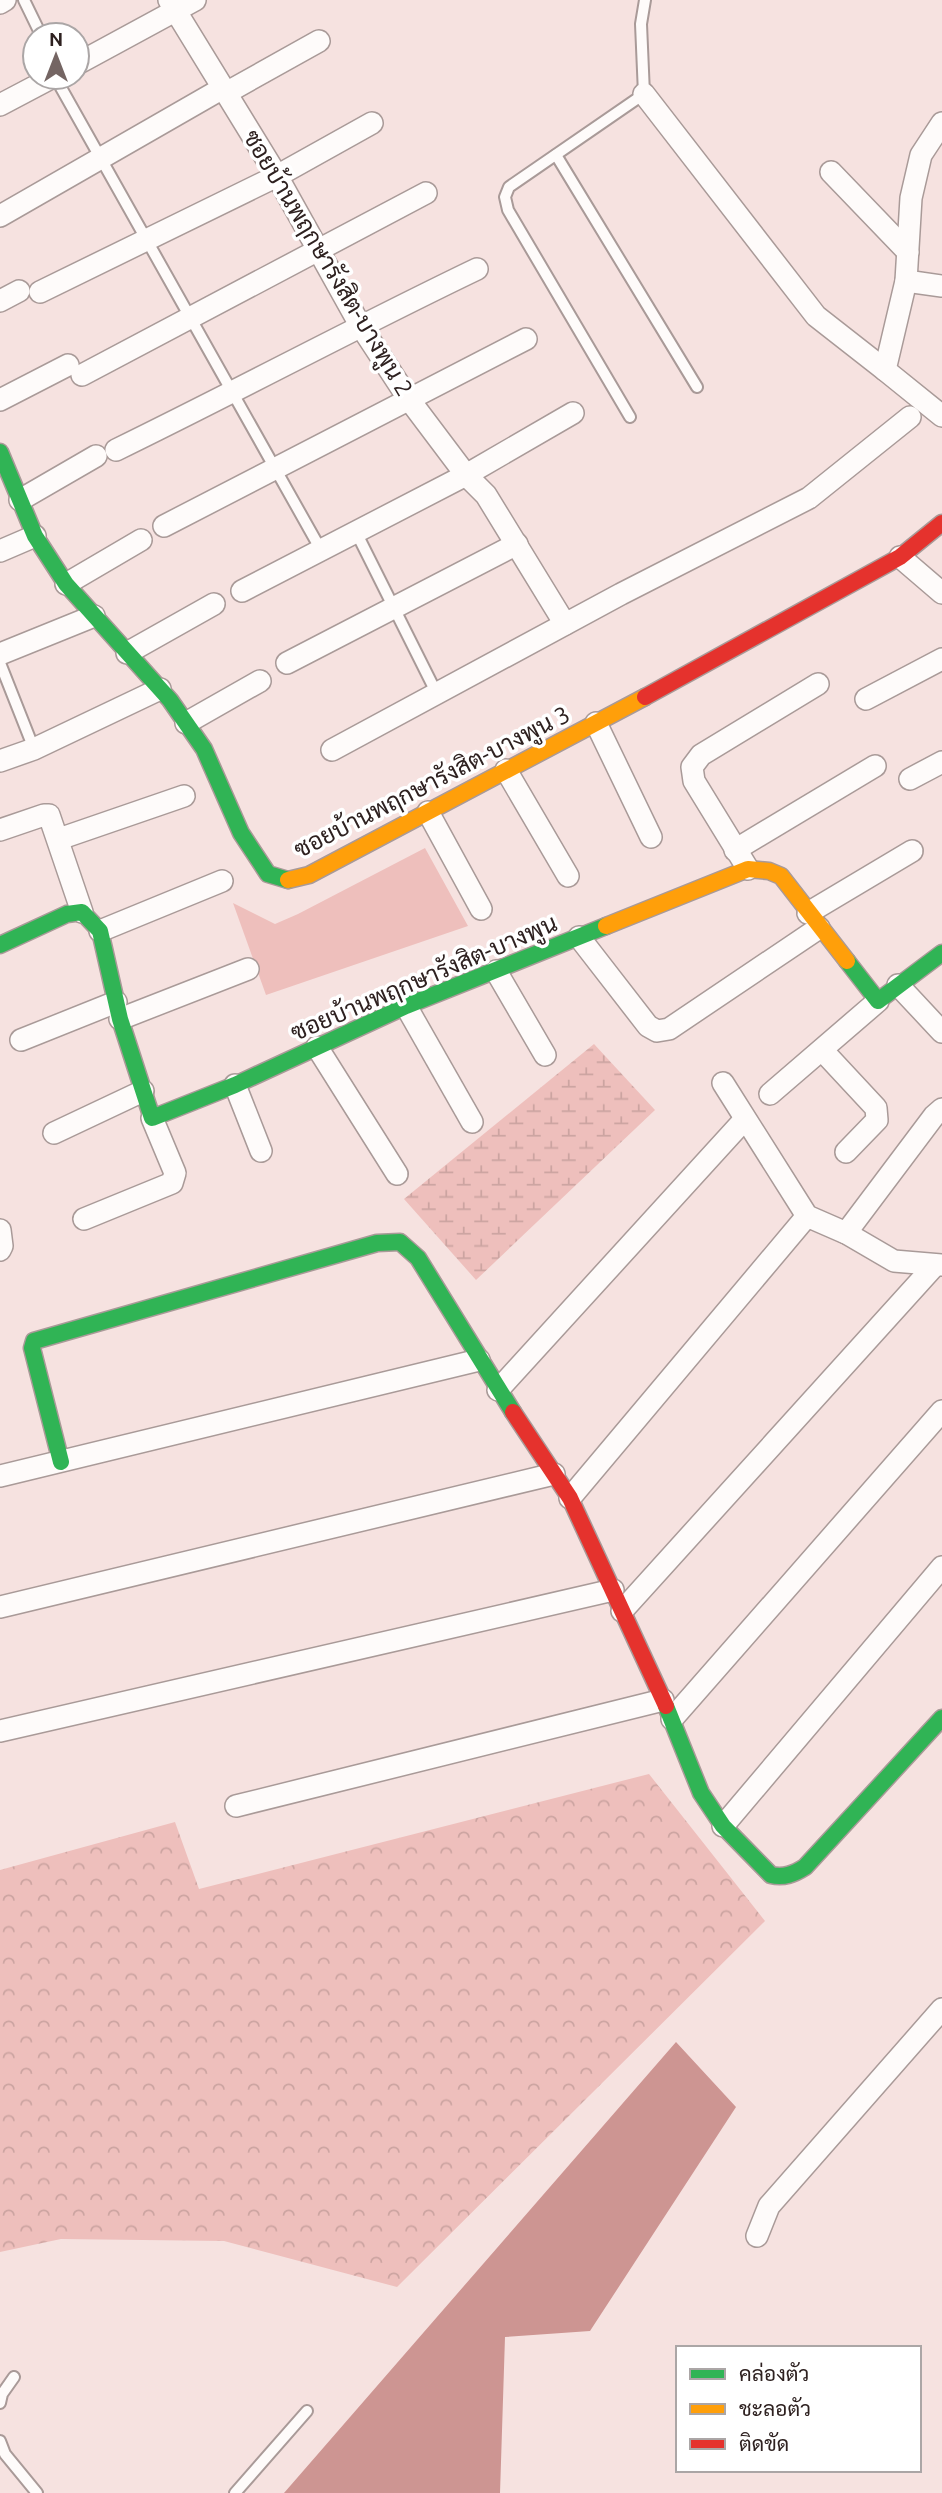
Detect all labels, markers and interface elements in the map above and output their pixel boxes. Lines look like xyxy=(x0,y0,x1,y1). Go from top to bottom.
north arrow xyxy=(21,21,91,91)
text: N xyxy=(49,28,63,50)
street label: ซอยบ้านพฤกษารังสิต-บางพูน 2 xyxy=(235,124,420,403)
street label: ซอยบ้านพฤกษารังสิต-บางพูน 3 xyxy=(289,699,576,866)
street label: ซอยบ้านพฤกษารังสิต-บางพูน xyxy=(286,908,562,1050)
legend xyxy=(676,2346,921,2472)
text: คล่องตัว xyxy=(739,2361,809,2385)
text: ชะลอตัว xyxy=(739,2396,811,2420)
text: ติดขัด xyxy=(739,2431,789,2455)

